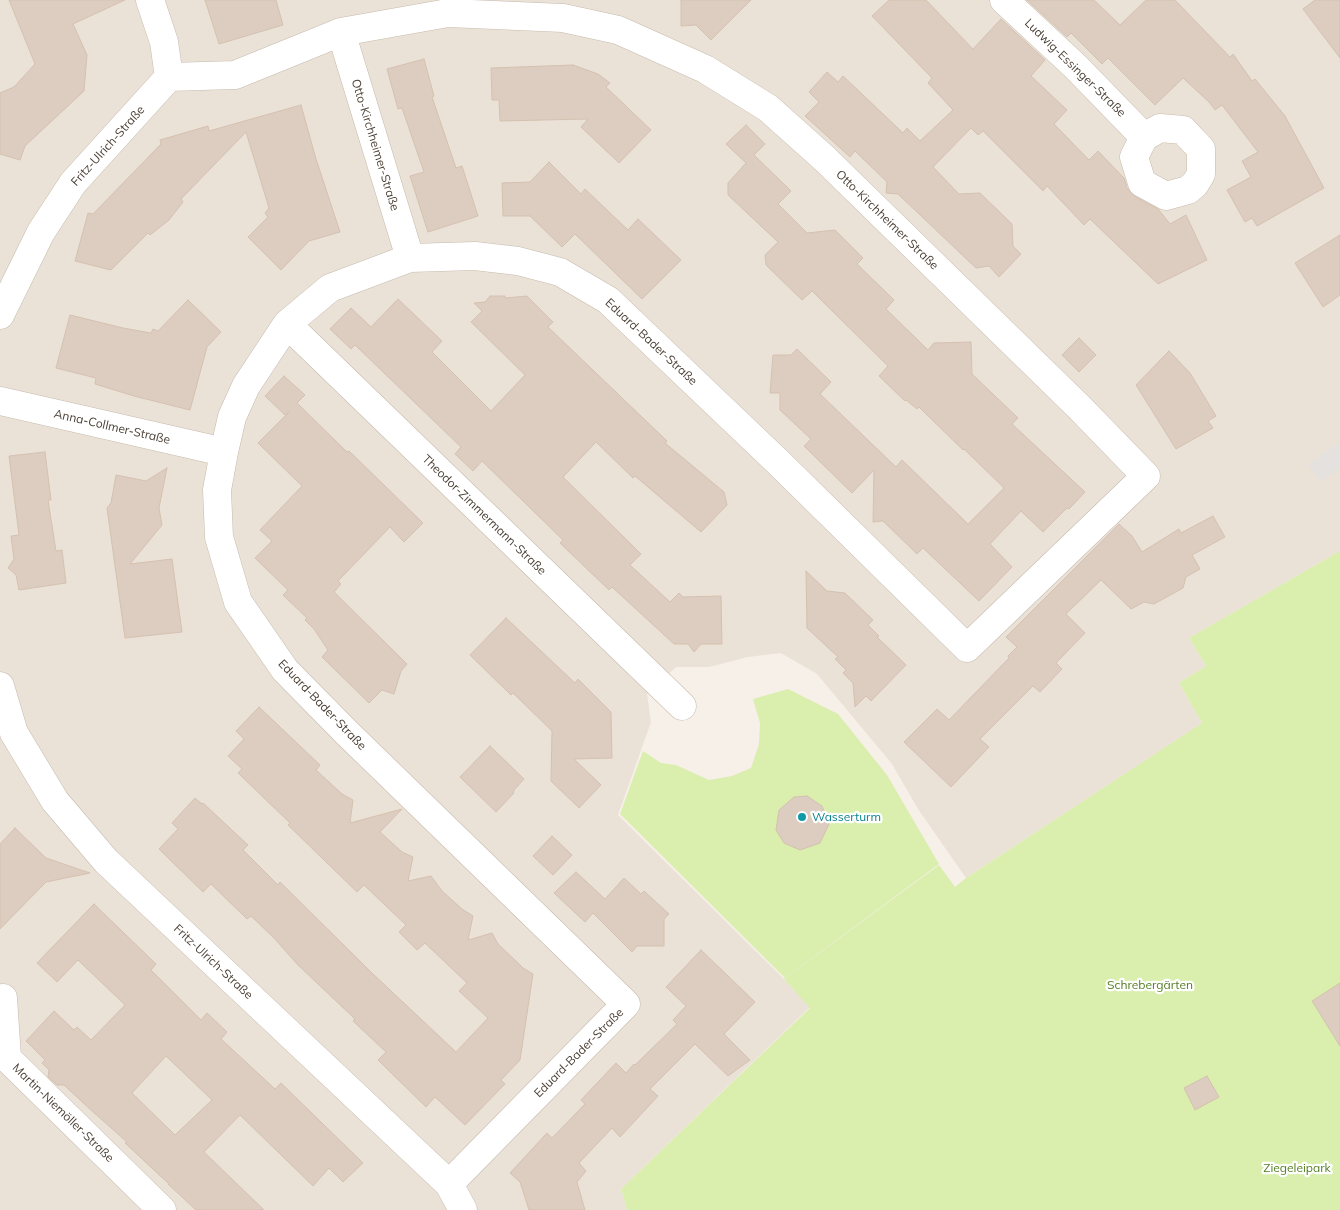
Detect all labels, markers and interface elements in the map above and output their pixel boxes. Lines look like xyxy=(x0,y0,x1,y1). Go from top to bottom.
street label: Ludwig-Essinger-Straße xyxy=(1021,16,1129,120)
street label: Otto-Kirchheimer-Straße xyxy=(348,77,402,213)
street label: Fritz-Ulrich-Straße xyxy=(68,103,148,189)
street label: Otto-Kirchheimer-Straße xyxy=(833,167,941,273)
street label: Eduard-Bader-Straße xyxy=(602,296,700,388)
street label: Anna-Collmer-Straße xyxy=(52,407,172,447)
street label: Theodor-Zimmermann-Straße xyxy=(419,452,549,578)
street label: Eduard-Bader-Straße xyxy=(275,657,369,753)
place label: Wasserturm xyxy=(812,810,881,824)
marker: Wasserturm xyxy=(796,811,808,823)
street label: Fritz-Ulrich-Straße xyxy=(170,922,256,1002)
park label: Schrebergärten xyxy=(1107,978,1193,992)
street label: Eduard-Bader-Straße xyxy=(531,1005,627,1101)
street label: Martin-Niemöller-Straße xyxy=(9,1061,117,1165)
park label: Ziegeleipark xyxy=(1263,1161,1331,1175)

